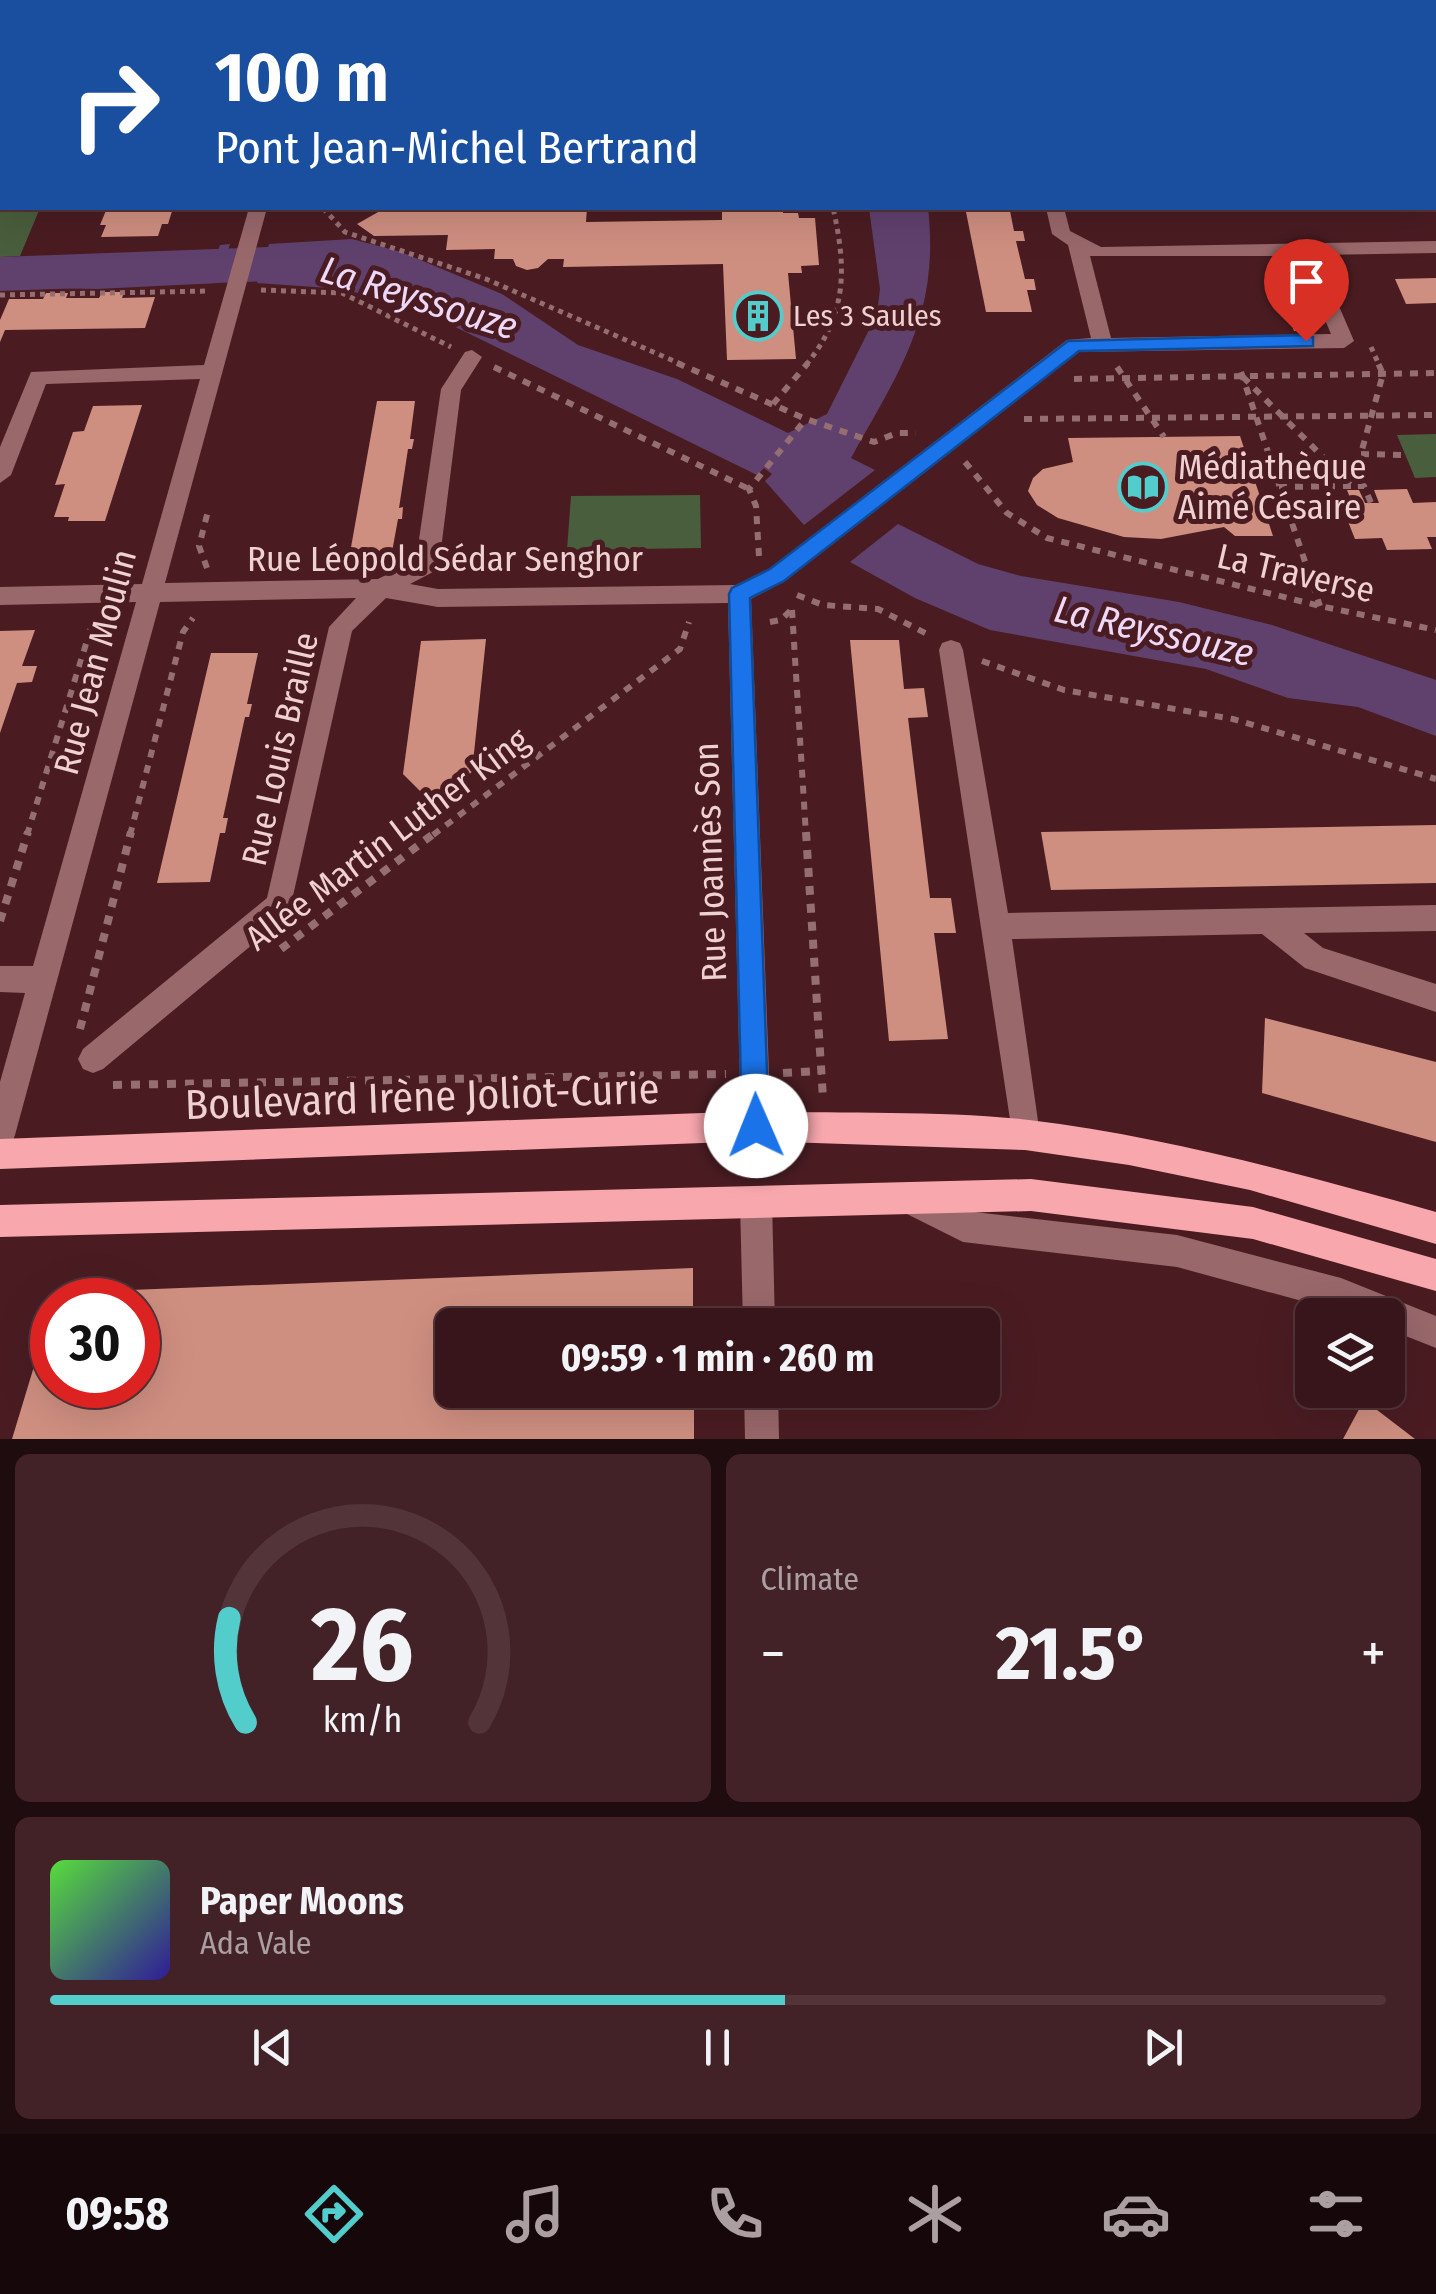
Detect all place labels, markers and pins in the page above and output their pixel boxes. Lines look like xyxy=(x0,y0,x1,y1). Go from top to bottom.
pin xyxy=(1264,239,1349,342)
building icon: Les 3 Saules xyxy=(732,290,784,342)
place label: Les 3 Saules xyxy=(793,298,942,334)
place label: Médiathèque Aimé Césaire xyxy=(1178,446,1366,528)
library icon: Médiathèque Aimé Césaire xyxy=(1117,461,1169,513)

